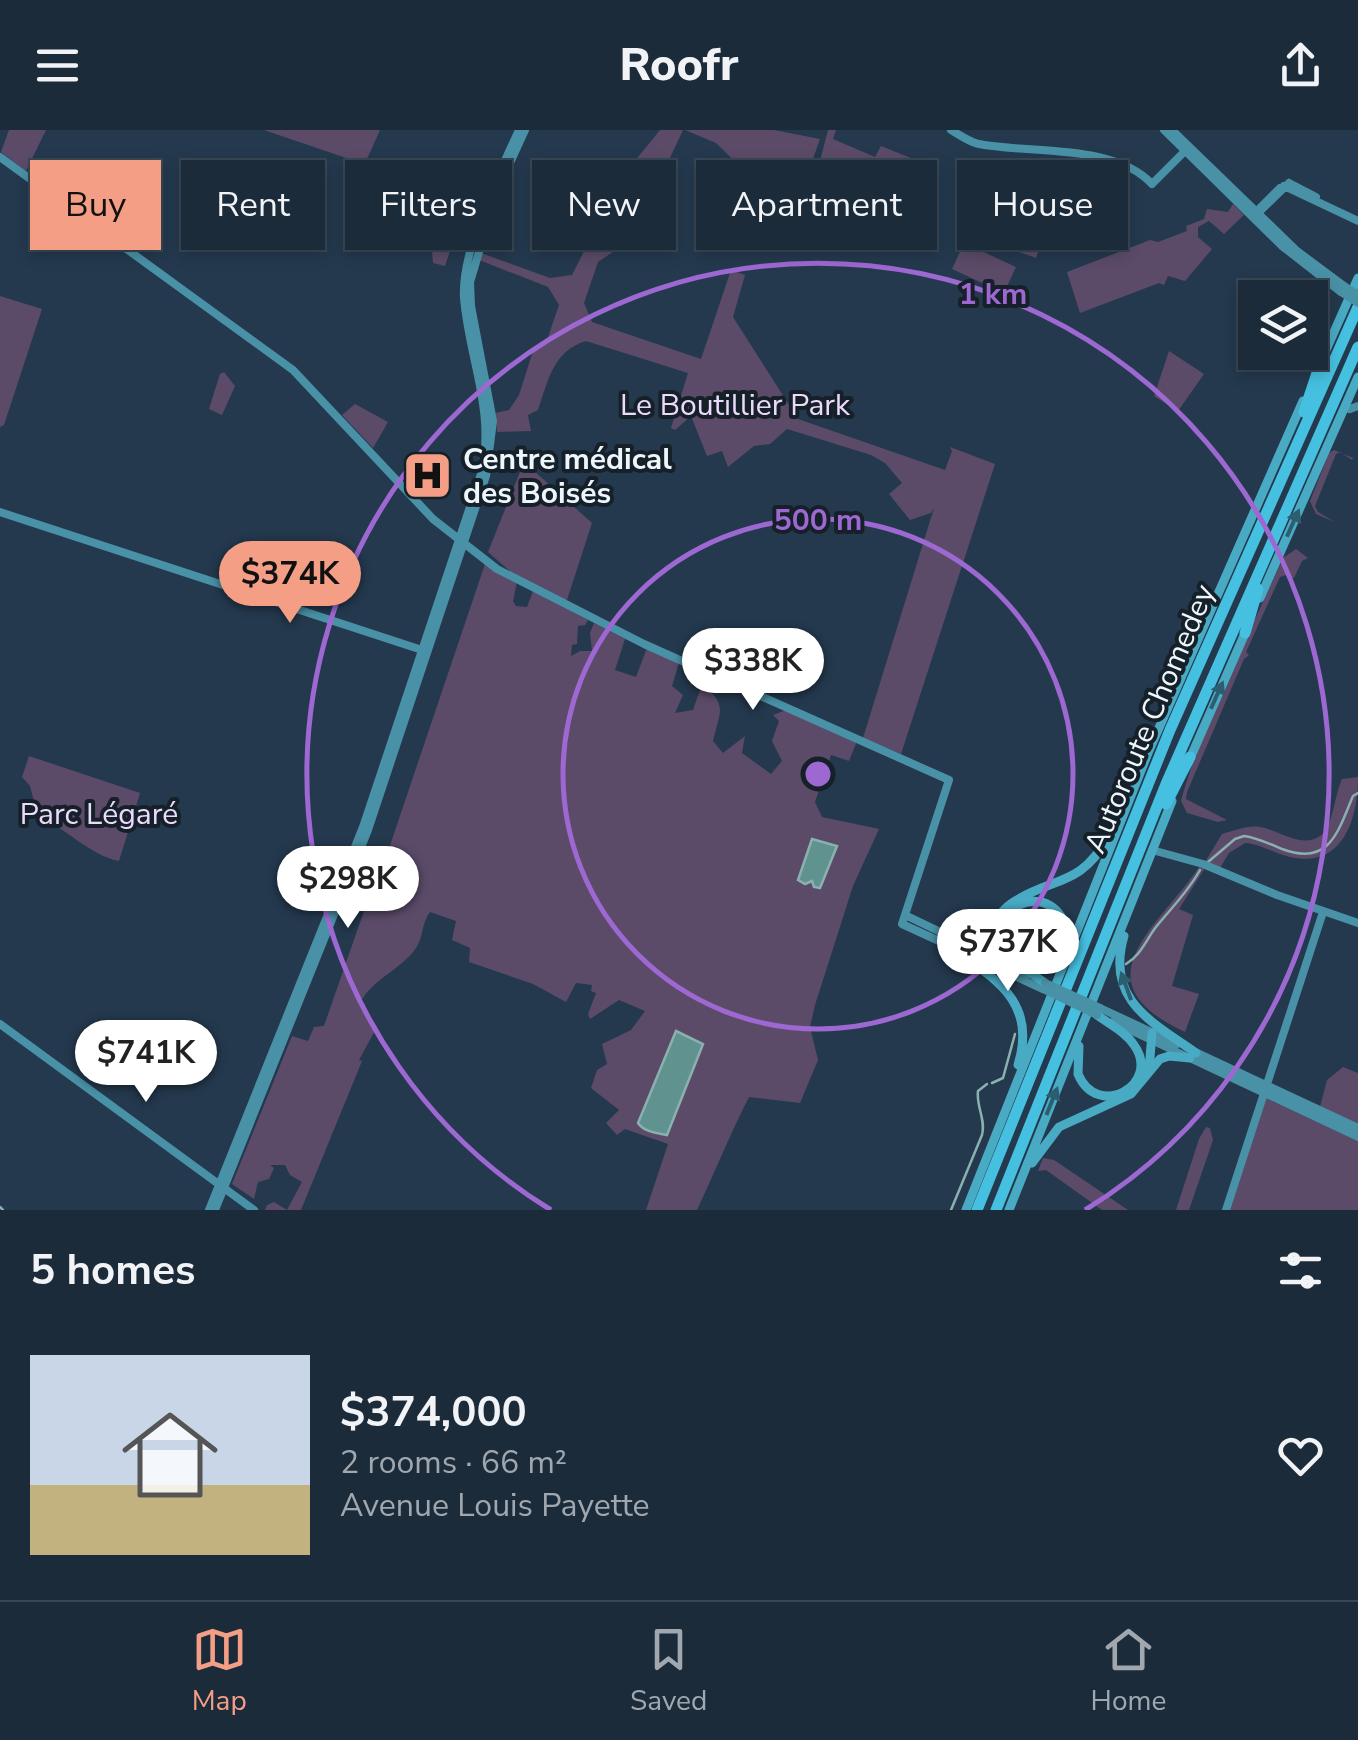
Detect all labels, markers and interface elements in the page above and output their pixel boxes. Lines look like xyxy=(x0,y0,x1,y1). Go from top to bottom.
text: Roofr xyxy=(619,35,739,96)
icon: menu xyxy=(30,38,85,93)
icon: share xyxy=(1273,38,1328,93)
chip: Buy xyxy=(30,160,161,250)
chip: Rent xyxy=(181,160,325,250)
chip: Filters xyxy=(345,160,512,250)
chip: New xyxy=(532,160,676,250)
chip: Apartment xyxy=(696,160,937,250)
chip: House xyxy=(957,160,1128,250)
text: 1 km xyxy=(959,274,1027,315)
map controls xyxy=(1238,280,1328,370)
button: layers xyxy=(1238,280,1328,370)
park label: Le Boutillier Park xyxy=(620,385,851,426)
place label: Centre médical des Boisés xyxy=(463,439,672,514)
hospital icon: Centre médical des Boisés xyxy=(402,450,454,502)
text: 500 m xyxy=(774,500,862,541)
one-way arrow xyxy=(1285,508,1301,538)
pin: $374K xyxy=(220,541,360,626)
text: $374K xyxy=(241,552,339,595)
street label: Autoroute Chomedey xyxy=(1075,578,1225,860)
pin: $338K xyxy=(683,628,823,713)
text: $338K xyxy=(704,639,802,682)
one-way arrow xyxy=(1209,680,1225,710)
centre of rings xyxy=(800,756,836,792)
park label: Parc Légaré xyxy=(20,794,178,835)
pin: $298K xyxy=(278,846,418,931)
text: $298K xyxy=(299,857,397,900)
pin: $737K xyxy=(938,909,1078,994)
text: $737K xyxy=(959,920,1057,963)
one-way arrow xyxy=(1118,971,1133,1001)
pin: $741K xyxy=(76,1020,216,1105)
text: $741K xyxy=(97,1031,195,1074)
one-way arrow xyxy=(1045,1085,1061,1115)
text: 5 homes xyxy=(30,1242,195,1299)
icon: filters xyxy=(1273,1243,1328,1298)
text: $374,000 xyxy=(340,1384,527,1441)
icon: home xyxy=(110,1395,230,1515)
icon: heart xyxy=(1273,1428,1328,1483)
text: 2 rooms · 66 m² xyxy=(340,1441,567,1484)
text: Avenue Louis Payette xyxy=(340,1484,649,1527)
tab: Map xyxy=(192,1622,247,1720)
tab: Saved xyxy=(630,1622,707,1720)
tab: Home xyxy=(1091,1622,1166,1720)

